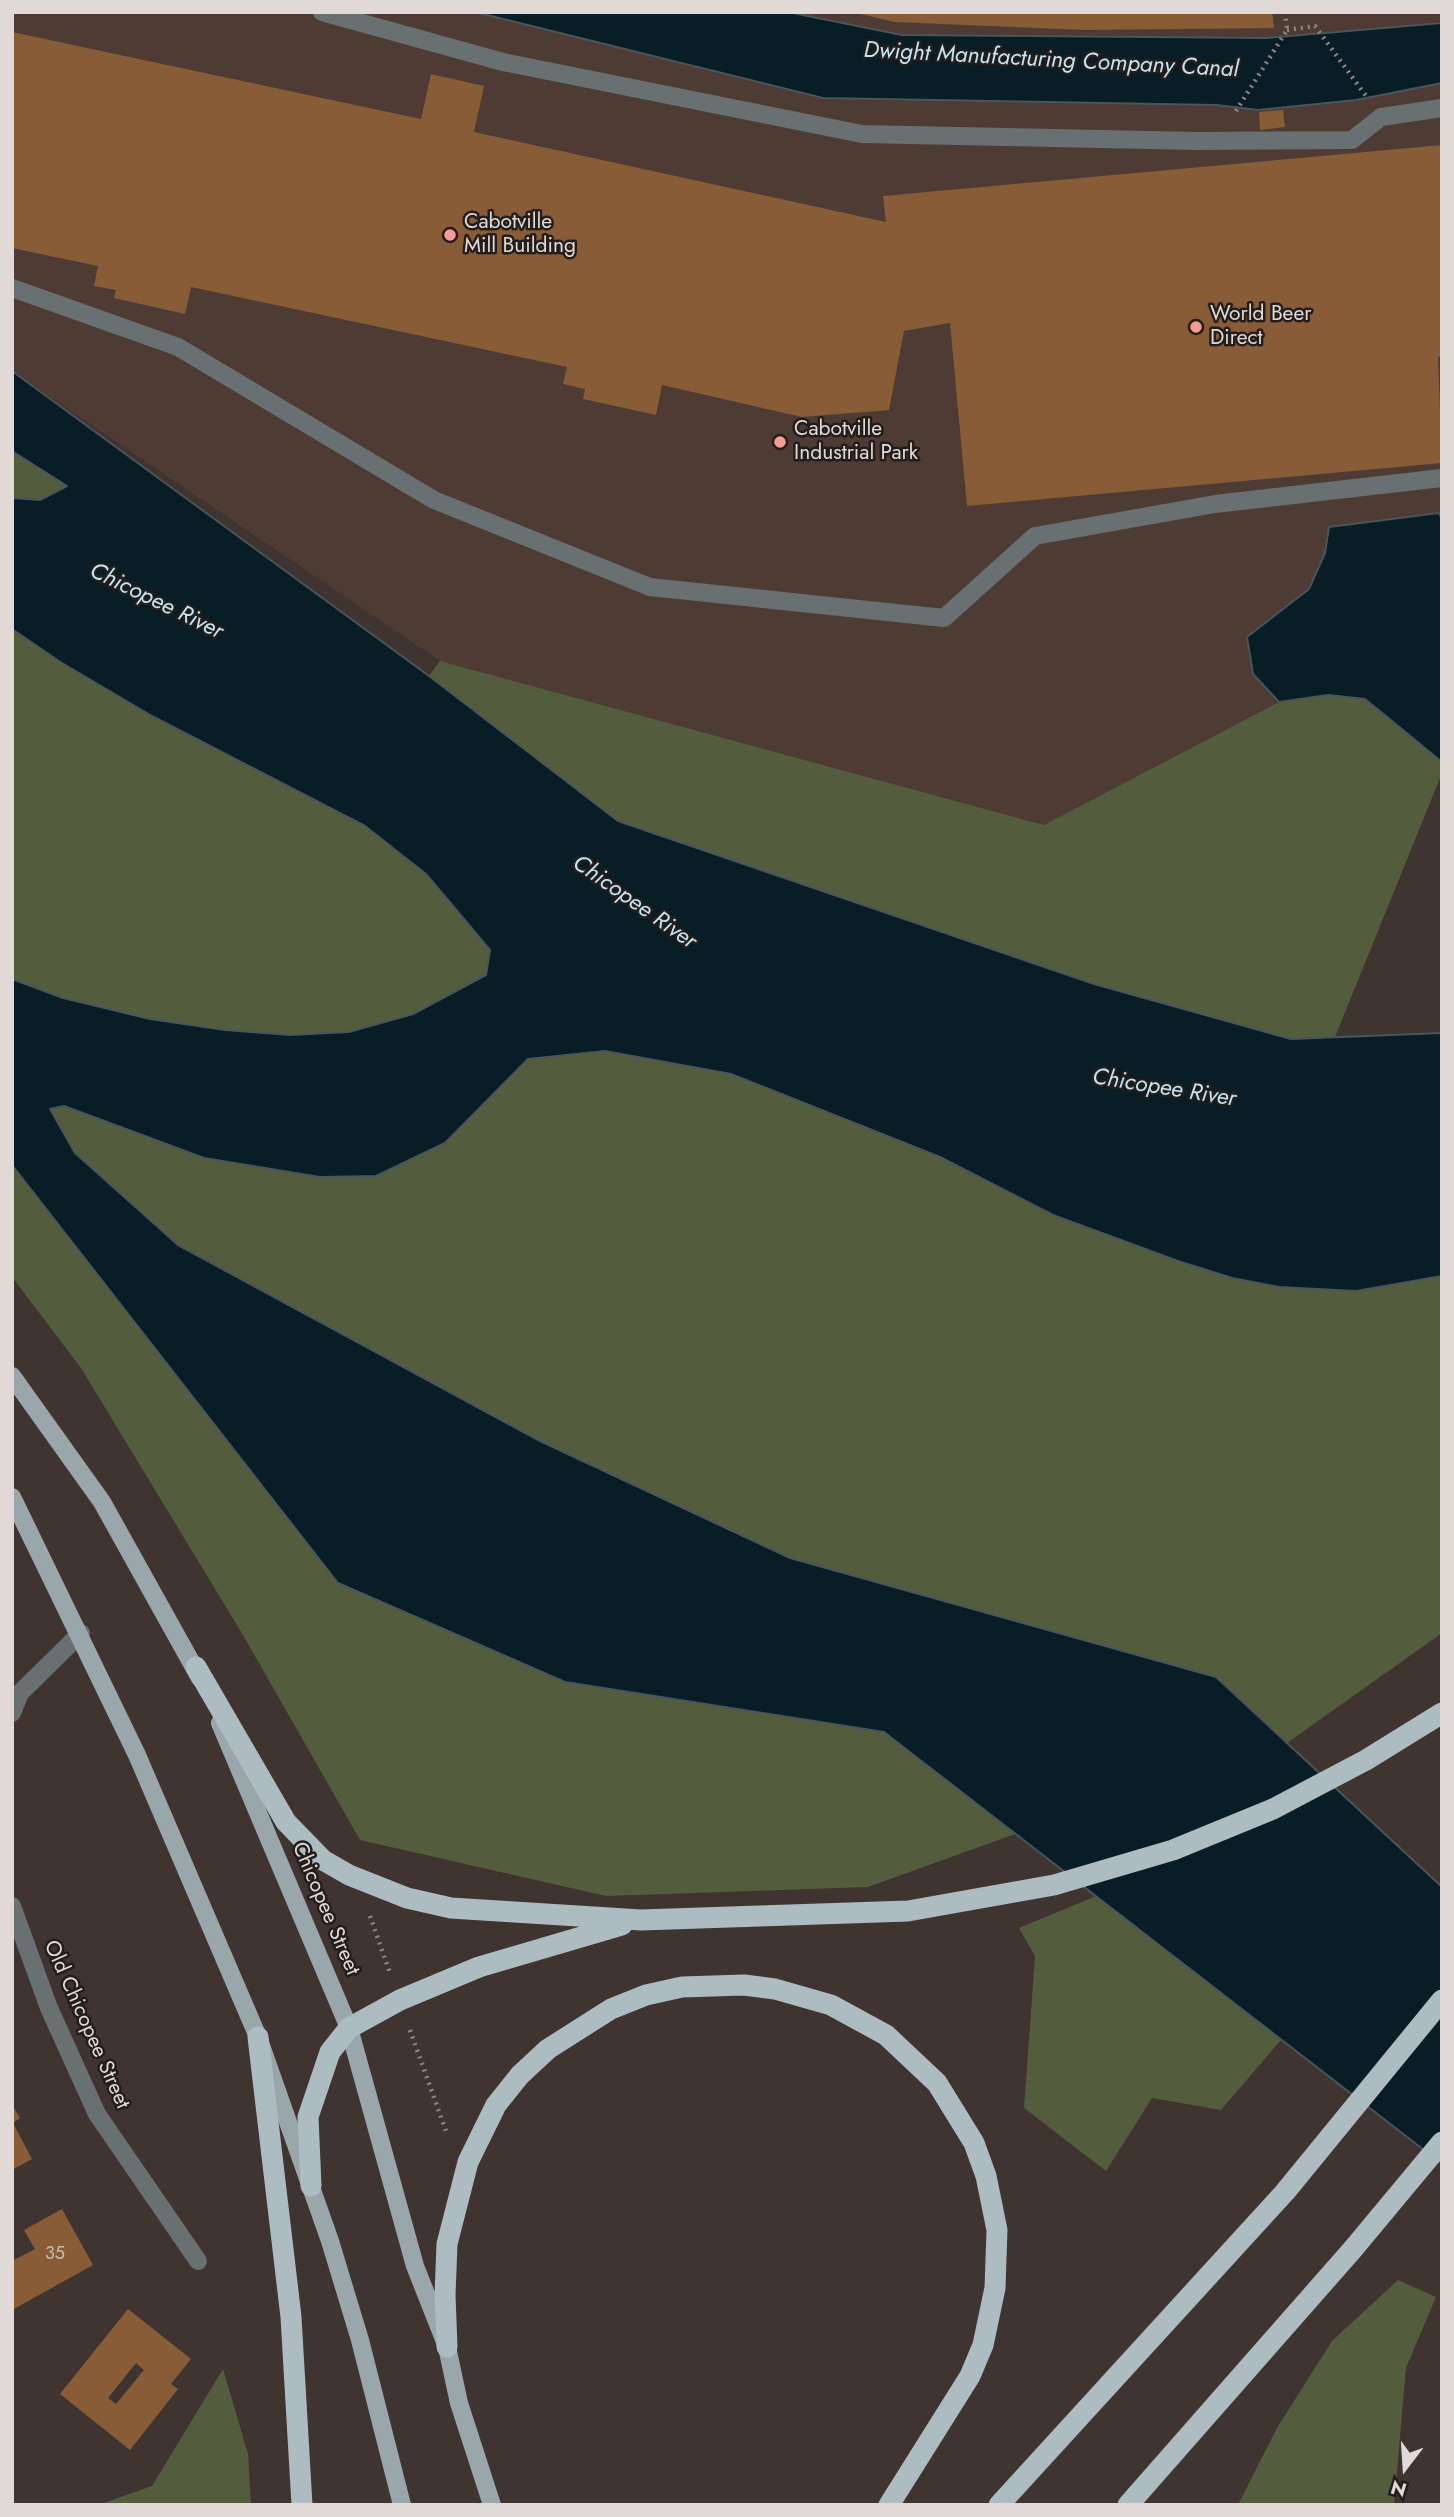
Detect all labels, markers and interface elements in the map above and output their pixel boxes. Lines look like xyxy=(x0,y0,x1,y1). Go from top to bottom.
water label: Dwight Manufacturing Company Canal xyxy=(863,37,1239,85)
place label: Cabotville Mill Building xyxy=(464,210,576,260)
marker: Cabotville Mill Building xyxy=(442,227,458,243)
place label: World Beer Direct xyxy=(1210,302,1311,352)
marker: World Beer Direct xyxy=(1188,319,1204,335)
place label: Cabotville Industrial Park xyxy=(794,417,918,467)
marker: Cabotville Industrial Park xyxy=(772,434,788,450)
water label: Chicopee River xyxy=(85,558,227,646)
water label: Chicopee River xyxy=(567,850,701,956)
water label: Chicopee River xyxy=(1090,1064,1238,1114)
street label: Chicopee Street xyxy=(286,1839,364,1979)
street label: Old Chicopee Street xyxy=(37,1937,135,2113)
house number: 35 xyxy=(45,2244,65,2266)
north arrow xyxy=(1370,2433,1440,2503)
text: N xyxy=(1388,2473,1410,2504)

